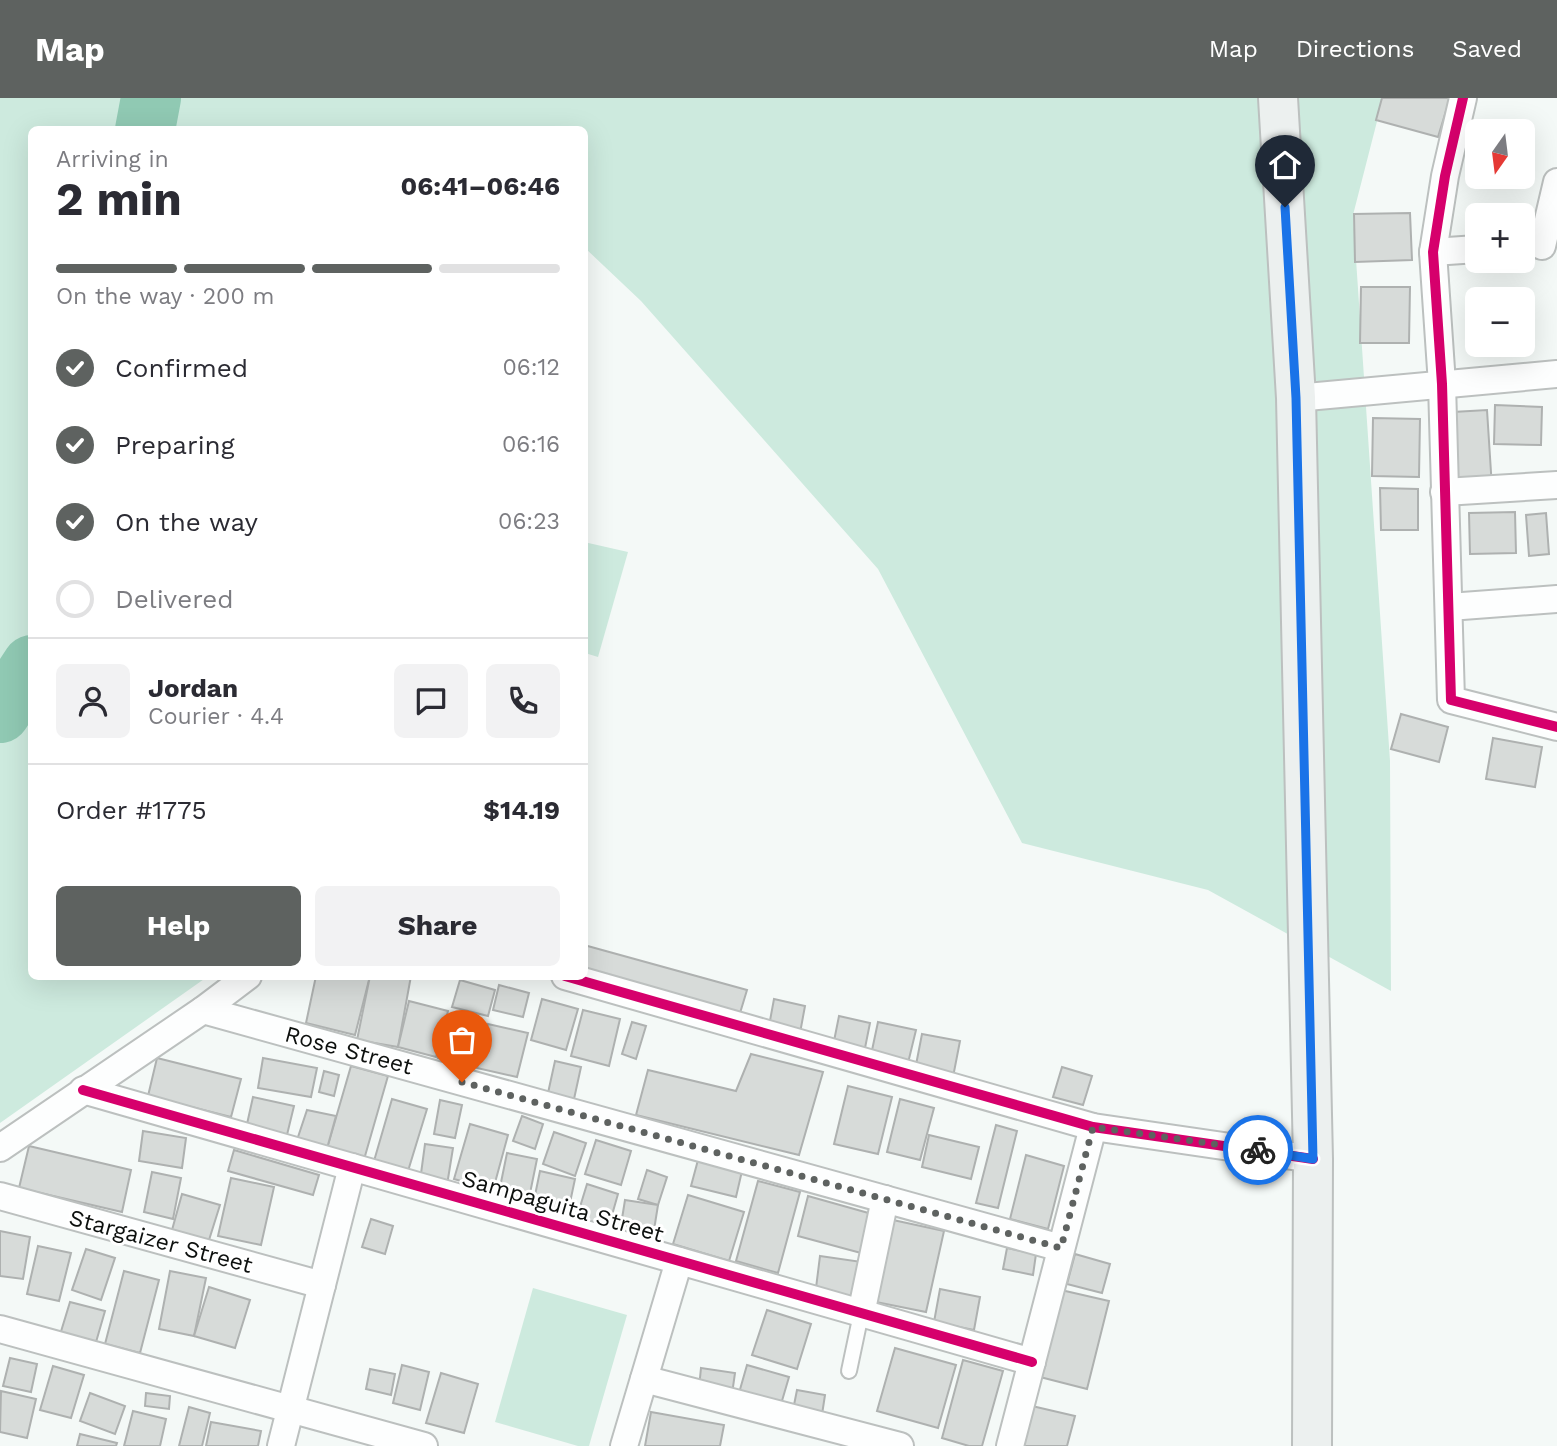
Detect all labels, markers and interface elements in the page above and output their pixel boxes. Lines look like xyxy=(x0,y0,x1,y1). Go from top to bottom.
text: Map xyxy=(35,30,105,69)
text: Map xyxy=(1209,35,1258,63)
text: Directions xyxy=(1296,35,1414,63)
text: Saved xyxy=(1452,35,1522,63)
north arrow xyxy=(1465,119,1535,189)
map controls xyxy=(1465,119,1535,357)
pin xyxy=(1255,135,1315,207)
text: Arriving in xyxy=(56,146,169,173)
icon: home xyxy=(1266,146,1304,184)
text: 06:41–06:46 xyxy=(401,171,560,201)
text: 2 min xyxy=(56,172,182,226)
button: + xyxy=(1465,203,1535,273)
text: On the way · 200 m xyxy=(56,283,274,310)
button: − xyxy=(1465,287,1535,357)
icon: check xyxy=(56,349,94,387)
text: Confirmed xyxy=(115,353,248,383)
text: 06:12 xyxy=(503,354,560,381)
icon: check xyxy=(56,426,94,464)
text: Preparing xyxy=(115,430,235,460)
text: 06:16 xyxy=(502,431,560,458)
icon: check xyxy=(56,503,94,541)
text: On the way xyxy=(115,507,258,537)
text: 06:23 xyxy=(498,508,560,535)
text: Delivered xyxy=(115,584,234,614)
button: person xyxy=(56,664,130,738)
button: chat xyxy=(394,664,468,738)
button: phone xyxy=(486,664,560,738)
text: Jordan xyxy=(148,673,238,703)
text: Courier · 4.4 xyxy=(148,703,284,730)
text: Order #1775 xyxy=(56,795,207,825)
text: $14.19 xyxy=(483,795,560,825)
button: Help xyxy=(56,886,301,966)
button: Share xyxy=(315,886,560,966)
pin xyxy=(432,1010,492,1082)
street label: Rose Street xyxy=(282,1020,416,1081)
icon: bag xyxy=(443,1021,481,1059)
courier xyxy=(1223,1115,1293,1185)
icon: bike xyxy=(1239,1131,1277,1169)
street label: Sampaguita Street xyxy=(459,1165,667,1248)
street label: Stargaizer Street xyxy=(66,1204,256,1279)

